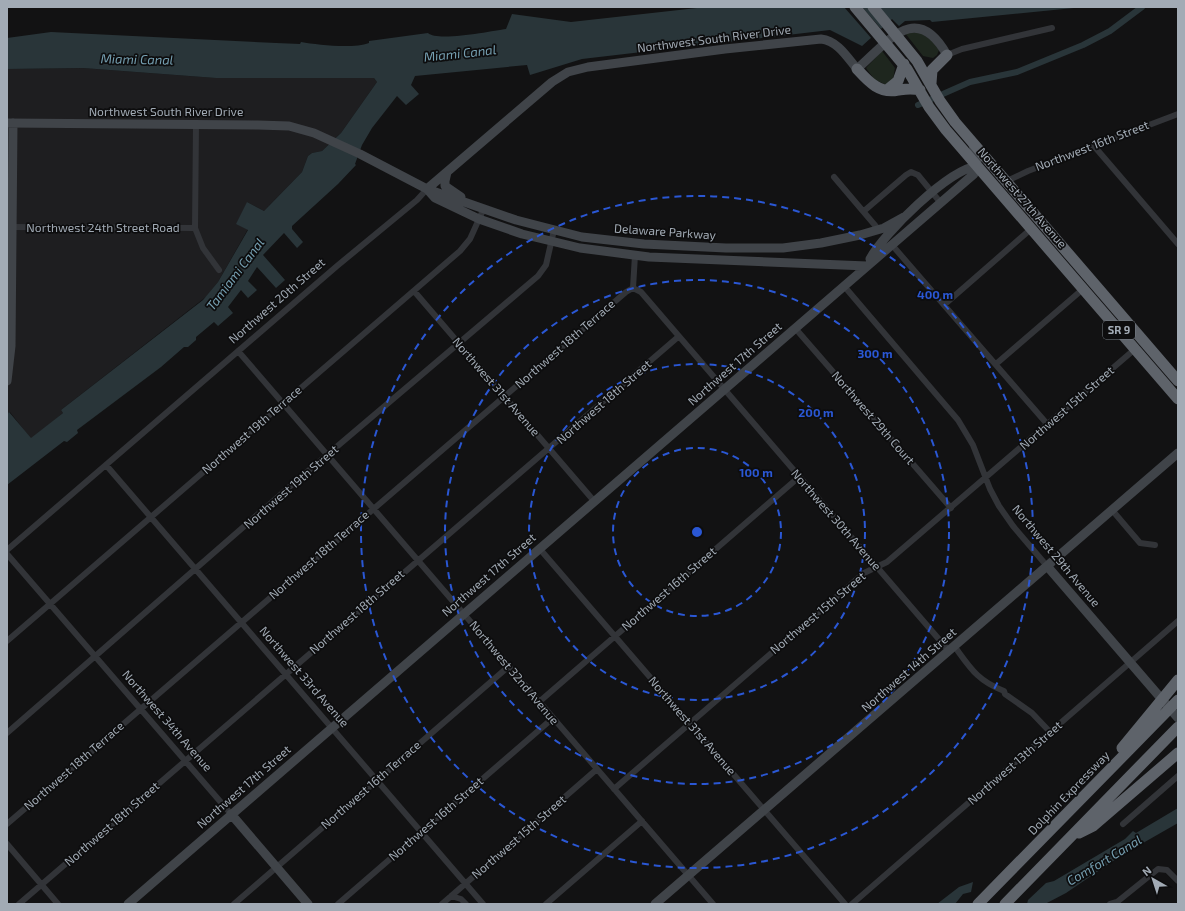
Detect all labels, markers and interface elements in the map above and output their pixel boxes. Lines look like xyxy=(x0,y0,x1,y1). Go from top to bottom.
street label: Northwest South River Drive xyxy=(636,22,792,54)
water label: Miami Canal xyxy=(423,41,497,65)
water label: Miami Canal xyxy=(100,50,174,68)
street label: Northwest South River Drive xyxy=(89,104,243,118)
street label: Northwest 16th Street xyxy=(1033,117,1151,173)
street label: Northwest 27th Avenue xyxy=(975,144,1070,250)
street label: Northwest 24th Street Road xyxy=(26,220,180,234)
street label: Delaware Parkway xyxy=(614,220,717,242)
water label: Tamiami Canal xyxy=(203,235,268,313)
street label: Northwest 20th Street xyxy=(225,254,328,346)
text: 400 m xyxy=(917,287,953,301)
street label: Northwest 18th Terrace xyxy=(512,296,617,390)
street label: Northwest 17th Street xyxy=(685,318,784,408)
road number: SR 9 xyxy=(1103,321,1135,339)
street label: Northwest 31st Avenue xyxy=(450,334,543,438)
text: 300 m xyxy=(857,346,893,360)
street label: Northwest 18th Street xyxy=(553,356,654,446)
street label: Northwest 15th Street xyxy=(1016,362,1117,452)
street label: Northwest 29th Court xyxy=(829,368,918,467)
street label: Northwest 19th Terrace xyxy=(199,382,304,476)
text: 200 m xyxy=(798,405,834,419)
street label: Northwest 19th Street xyxy=(240,441,341,531)
text: 100 m xyxy=(739,465,773,479)
street label: Northwest 30th Avenue xyxy=(789,466,884,573)
street label: Northwest 29th Avenue xyxy=(1010,501,1104,609)
street label: Northwest 18th Terrace xyxy=(266,507,371,601)
centre of rings xyxy=(690,525,704,539)
street label: Northwest 17th Street xyxy=(439,529,538,619)
street label: Northwest 16th Street xyxy=(618,543,719,633)
street label: Northwest 18th Street xyxy=(306,566,407,656)
street label: Northwest 15th Street xyxy=(767,568,868,656)
street label: Northwest 32nd Avenue xyxy=(467,618,562,727)
street label: Northwest 33rd Avenue xyxy=(257,623,352,730)
street label: Northwest 14th Street xyxy=(858,624,959,714)
street label: Northwest 34th Avenue xyxy=(120,667,216,774)
street label: Northwest 31st Avenue xyxy=(646,673,739,777)
street label: Northwest 13th Street xyxy=(964,717,1065,807)
street label: Northwest 18th Terrace xyxy=(21,718,126,812)
street label: Northwest 16th Terrace xyxy=(318,737,423,831)
street label: Northwest 17th Street xyxy=(194,741,293,831)
street label: Dolphin Expressway xyxy=(1025,747,1112,837)
street label: Northwest 16th Street xyxy=(385,773,486,863)
street label: Northwest 18th Street xyxy=(61,778,162,868)
street label: Northwest 15th Street xyxy=(468,791,569,881)
water label: Comfort Canal xyxy=(1064,831,1145,889)
north arrow xyxy=(1133,859,1173,899)
text: N xyxy=(1139,863,1154,878)

